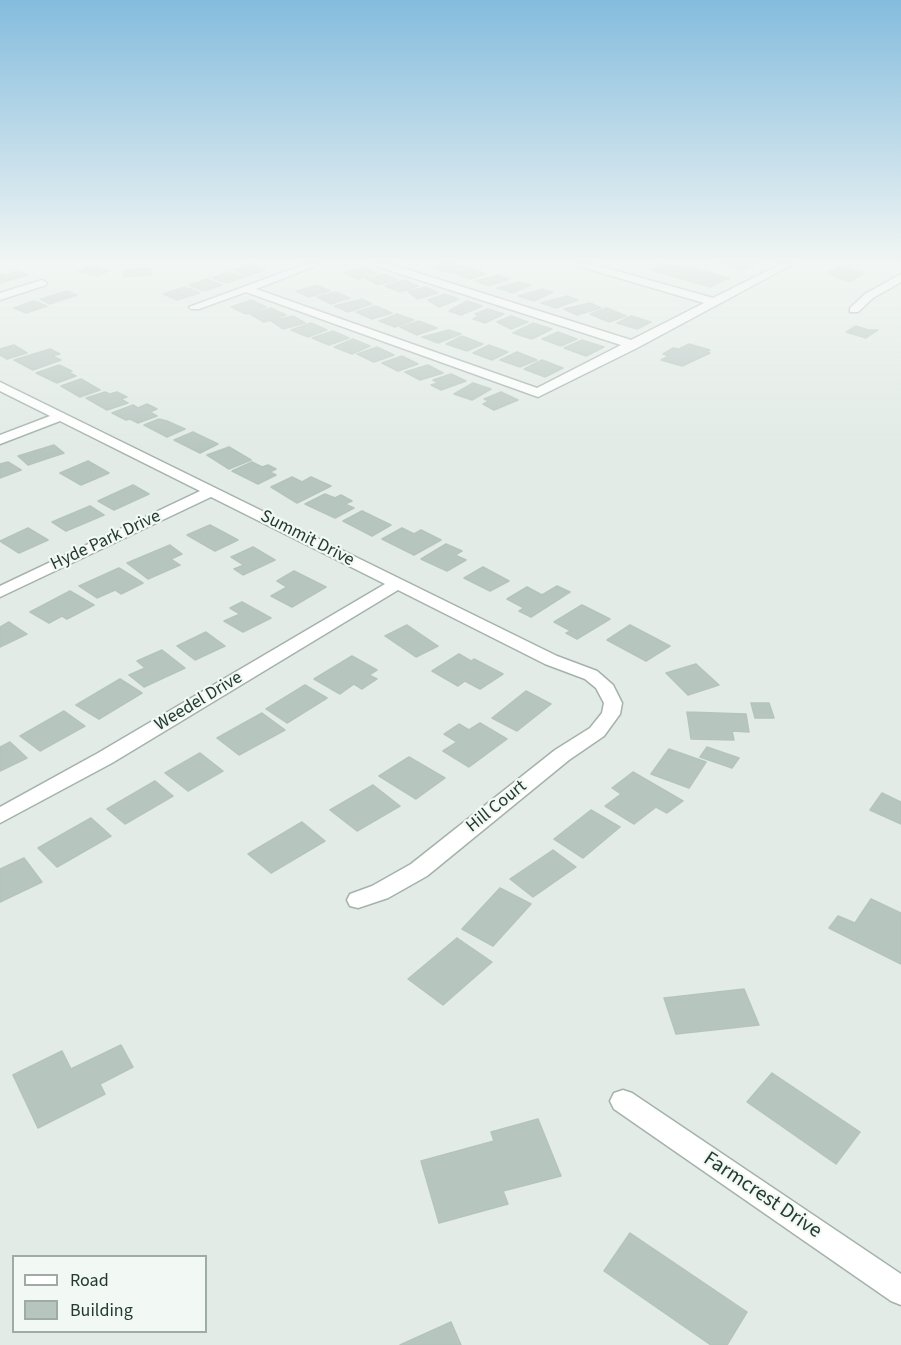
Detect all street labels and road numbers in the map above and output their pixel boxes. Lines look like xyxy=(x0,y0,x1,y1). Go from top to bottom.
street label: Hyde Park Drive xyxy=(48,506,164,576)
street label: Summit Drive xyxy=(256,506,358,572)
street label: Weedel Drive xyxy=(151,667,247,737)
street label: Hill Court xyxy=(463,776,531,838)
street label: Farmcrest Drive xyxy=(698,1147,826,1245)

